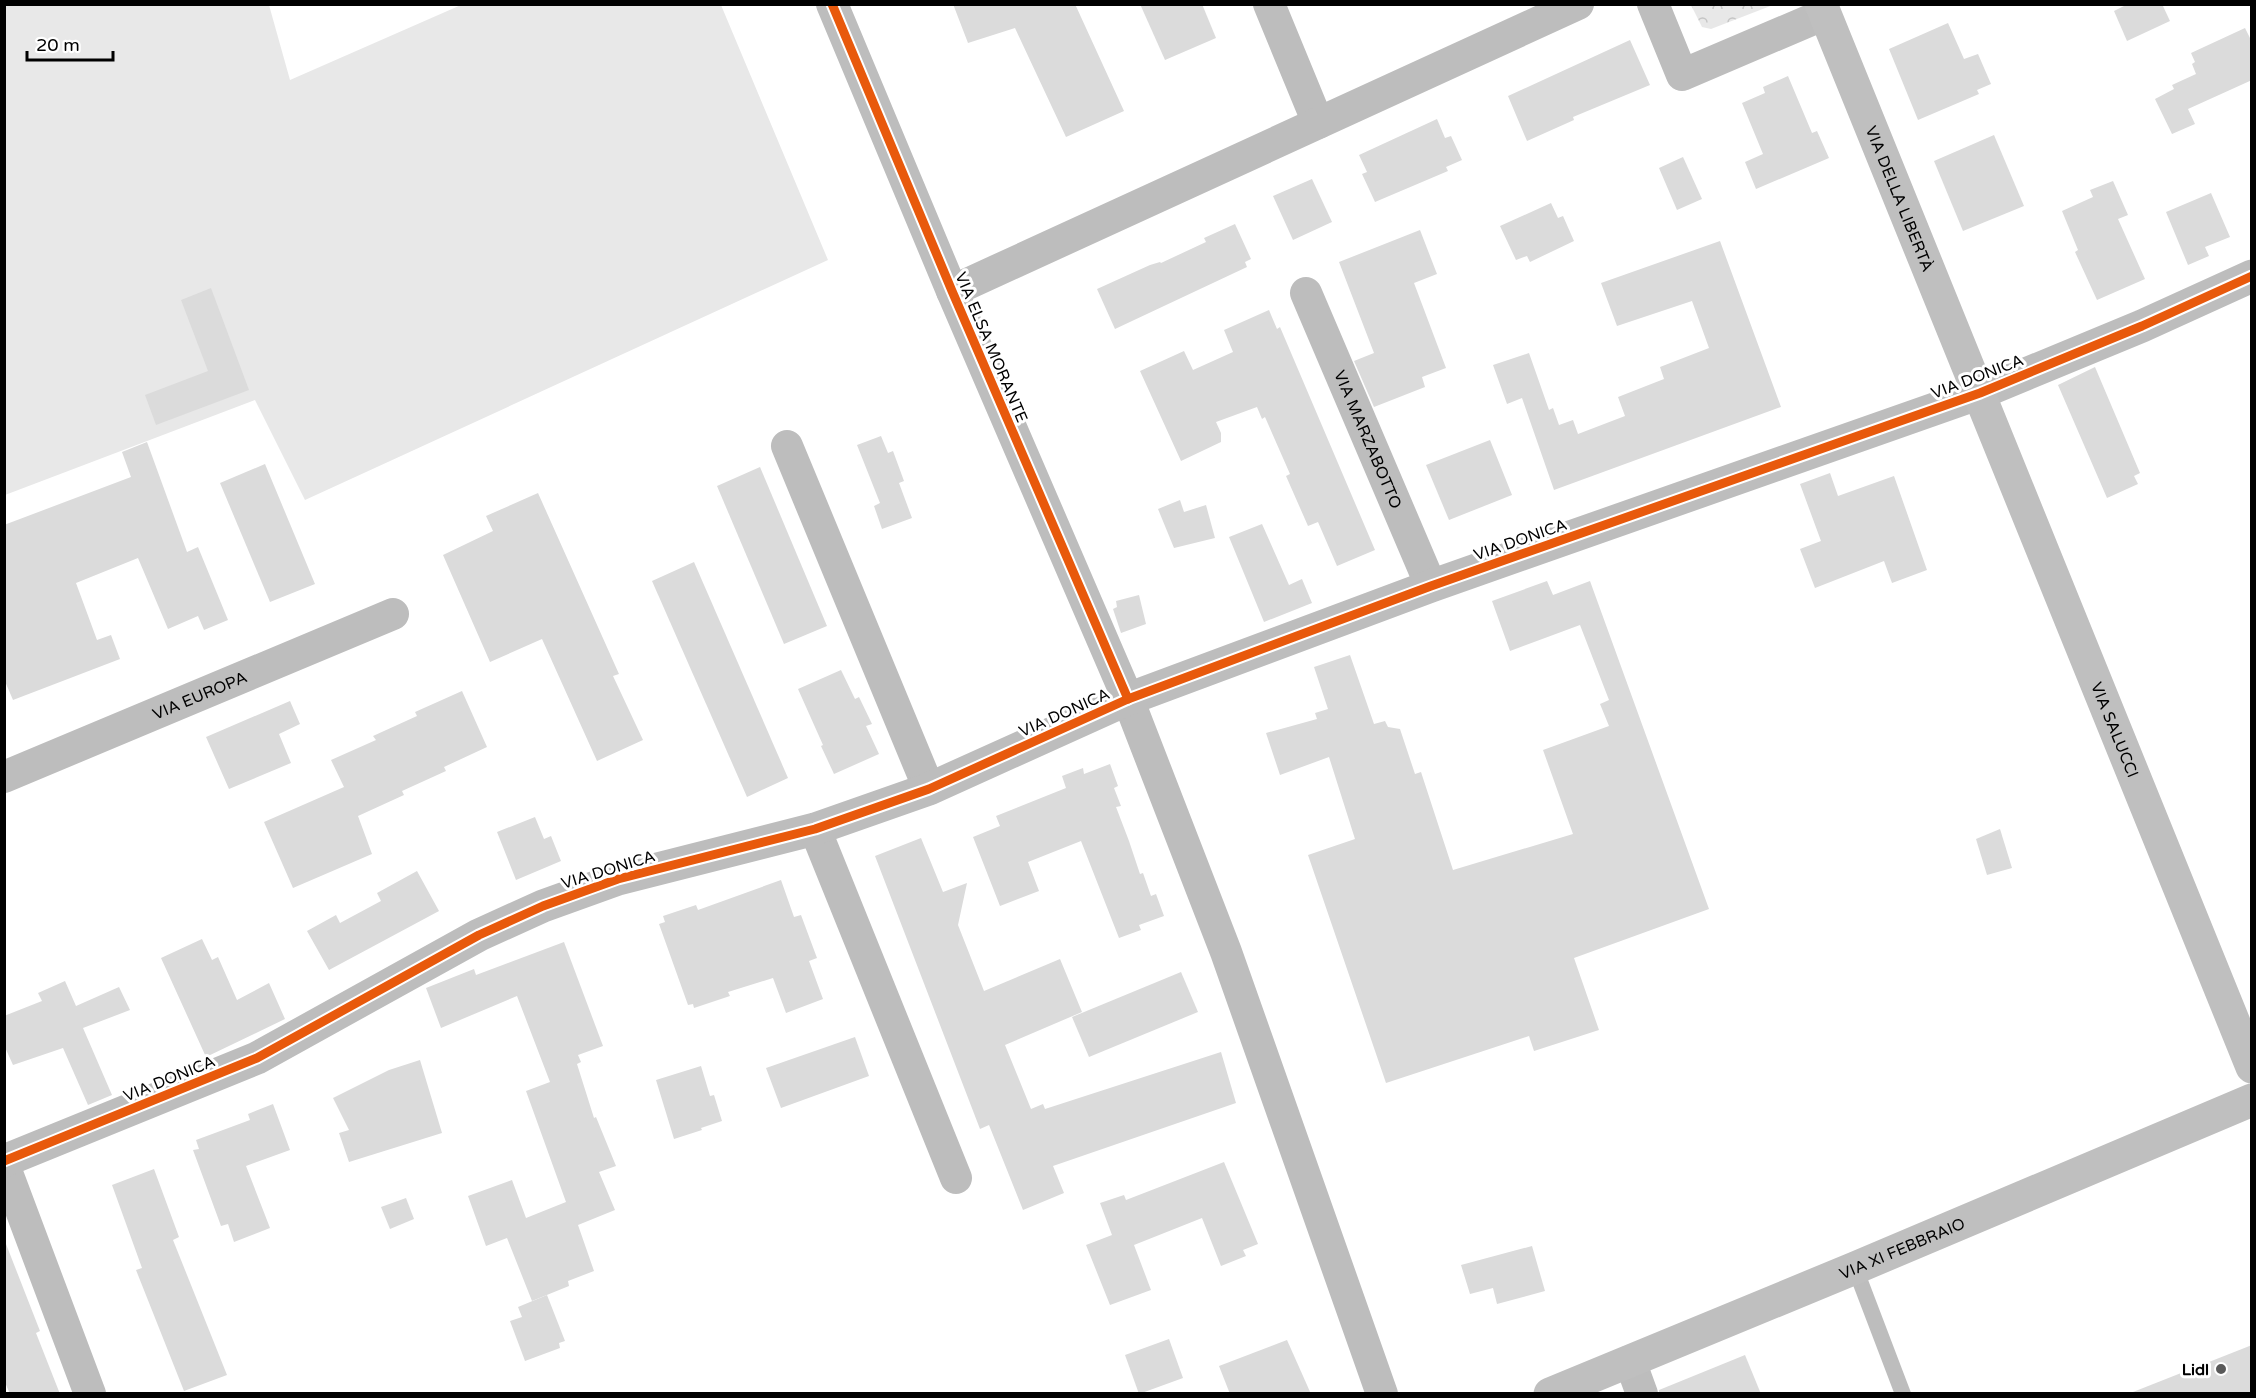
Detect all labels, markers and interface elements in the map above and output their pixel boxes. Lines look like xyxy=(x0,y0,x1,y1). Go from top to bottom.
scale bar xyxy=(27,24,112,62)
text: 20 m xyxy=(36,34,80,56)
street label: VIA DELLA LIBERTÀ xyxy=(1861,123,1937,275)
street label: VIA ELSA MORANTE xyxy=(950,269,1032,426)
street label: VIA DONICA xyxy=(1928,350,2026,404)
street label: VIA MARZABOTTO xyxy=(1329,367,1406,512)
street label: VIA DONICA xyxy=(1471,515,1570,565)
street label: VIA EUROPA xyxy=(150,667,250,725)
street label: VIA SALUCCI xyxy=(2086,679,2143,781)
street label: VIA DONICA xyxy=(1016,684,1113,742)
street label: VIA DONICA xyxy=(559,846,658,894)
street label: VIA DONICA xyxy=(121,1051,218,1106)
street label: VIA XI FEBBRAIO xyxy=(1837,1214,1968,1284)
place label: Lidl xyxy=(2182,1360,2209,1380)
marker: Lidl xyxy=(2214,1362,2228,1376)

